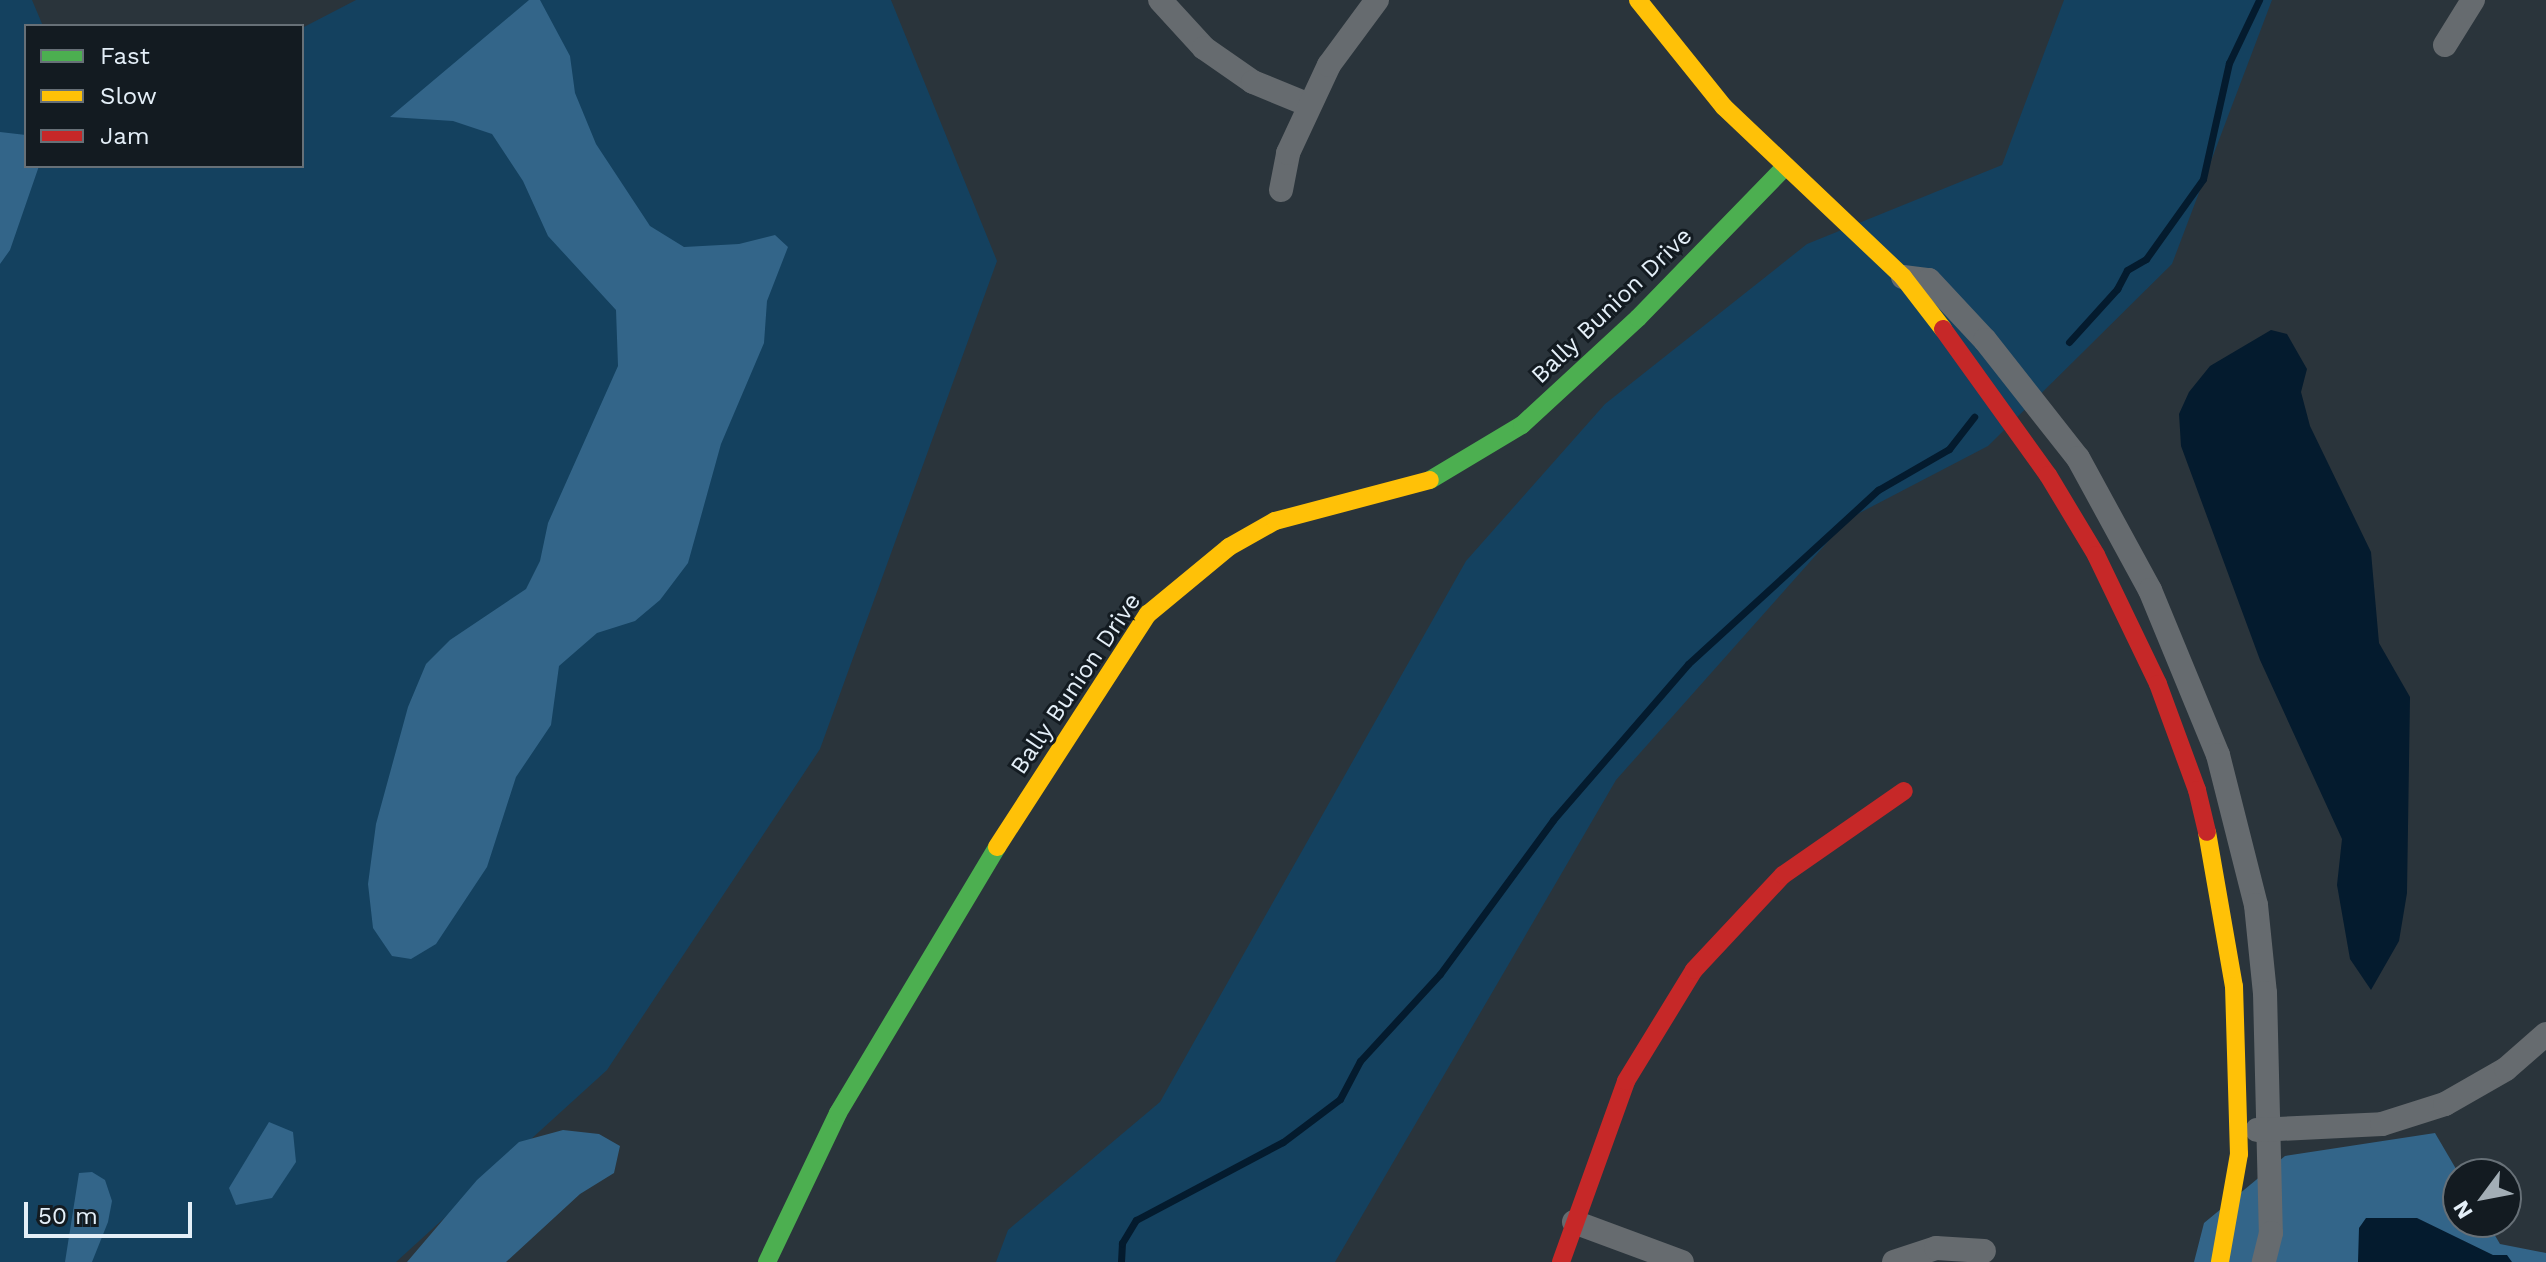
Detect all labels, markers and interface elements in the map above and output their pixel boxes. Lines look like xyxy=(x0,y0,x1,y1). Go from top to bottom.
legend xyxy=(24,24,304,168)
text: Fast xyxy=(100,42,150,70)
text: Slow xyxy=(100,82,157,110)
text: Jam xyxy=(100,122,150,150)
street label: Bally Bunion Drive xyxy=(1525,222,1699,390)
street label: Bally Bunion Drive xyxy=(1005,588,1147,780)
north arrow xyxy=(2442,1158,2522,1238)
scale bar xyxy=(28,1186,196,1236)
text: N xyxy=(2448,1196,2478,1223)
text: 50 m xyxy=(38,1202,98,1230)

